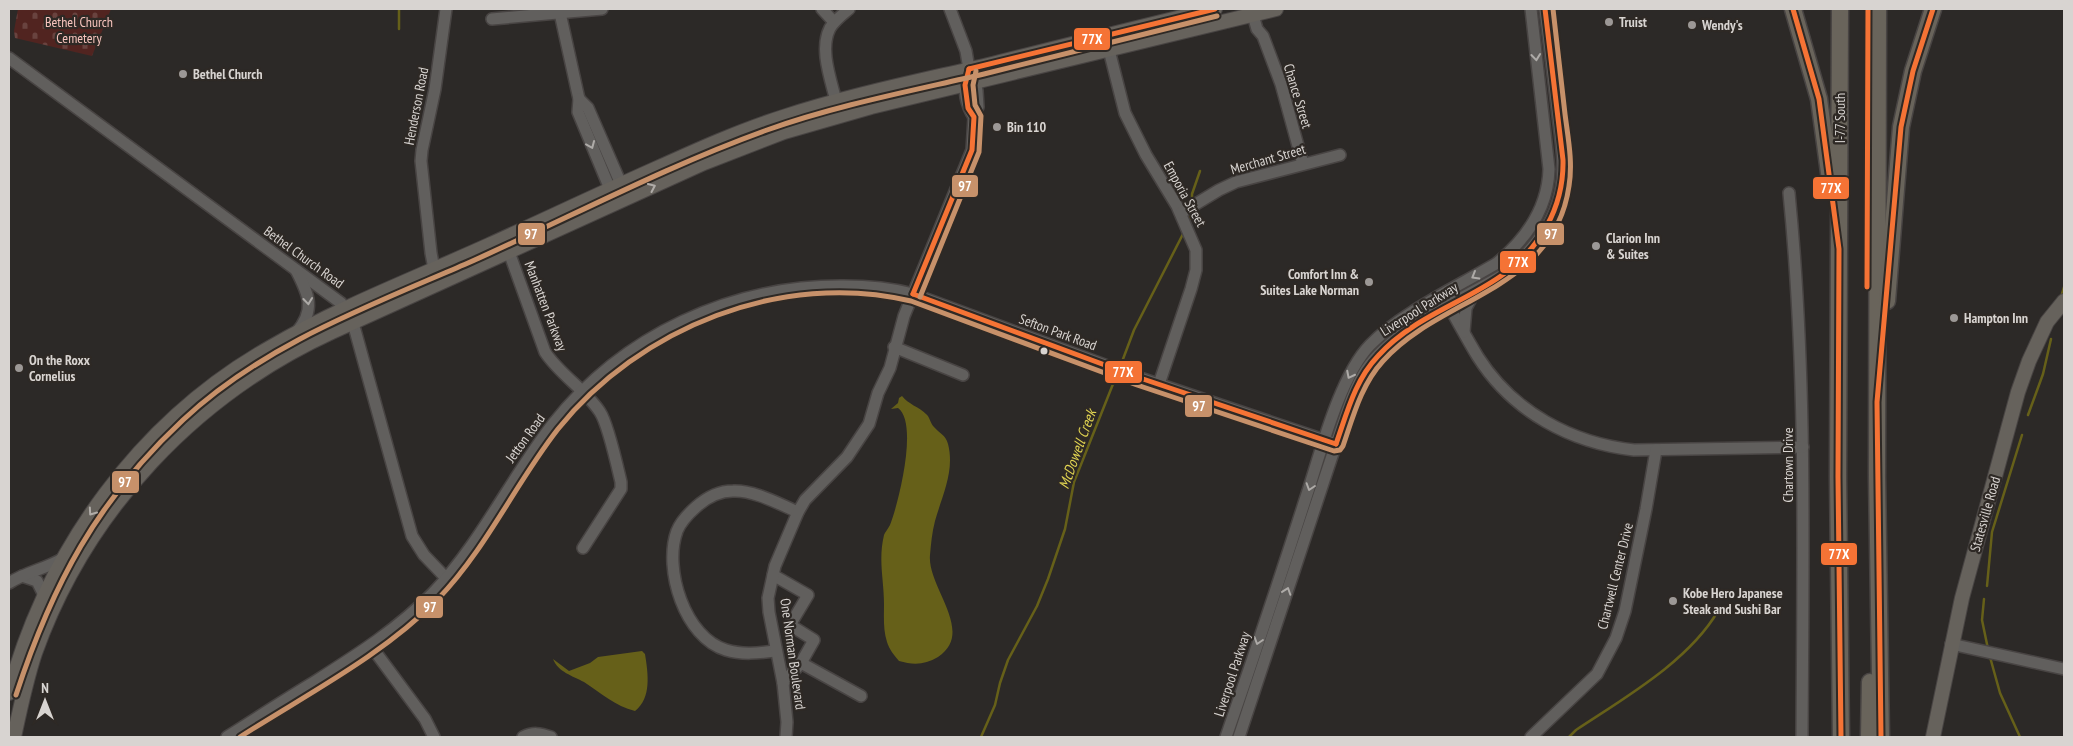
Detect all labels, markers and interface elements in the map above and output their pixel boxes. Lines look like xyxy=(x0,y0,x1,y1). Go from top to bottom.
park label: Bethel Church Cemetery xyxy=(45,13,113,47)
place label: Truist xyxy=(1619,13,1647,31)
marker: Truist xyxy=(1603,16,1615,28)
place label: Wendy's xyxy=(1701,16,1743,34)
marker: Wendy's xyxy=(1686,19,1698,31)
line badge: 77X xyxy=(1073,27,1111,51)
text: 77X xyxy=(1082,30,1103,48)
one-way arrow xyxy=(1530,54,1541,62)
street label: Chance Street xyxy=(1280,61,1316,131)
place label: Bethel Church xyxy=(193,65,263,83)
street label: Henderson Road xyxy=(400,66,432,146)
marker: Bethel Church xyxy=(177,68,189,80)
street label: I-77 South xyxy=(1831,93,1849,143)
place label: Bin 110 xyxy=(1007,118,1047,136)
marker: Bin 110 xyxy=(991,121,1003,133)
one-way arrow xyxy=(585,140,595,149)
street label: Merchant Street xyxy=(1228,140,1308,178)
street label: Emporia Street xyxy=(1160,158,1210,230)
line badge: 97 xyxy=(951,174,979,198)
line badge: 77X xyxy=(1812,176,1850,200)
text: 97 xyxy=(958,177,972,195)
text: 77X xyxy=(1821,179,1842,197)
one-way arrow xyxy=(647,182,656,193)
street label: Bethel Church Road xyxy=(260,222,348,292)
line badge: 97 xyxy=(517,222,546,246)
line badge: 97 xyxy=(1536,222,1565,246)
text: 97 xyxy=(524,225,538,243)
text: 97 xyxy=(1544,225,1558,243)
place label: Clarion Inn & Suites xyxy=(1606,229,1660,263)
marker: Clarion Inn & Suites xyxy=(1590,240,1602,252)
line badge: 77X xyxy=(1499,250,1537,274)
text: 77X xyxy=(1508,253,1529,271)
street label: Manhatten Parkway xyxy=(521,259,572,354)
place label: Comfort Inn & Suites Lake Norman xyxy=(1260,265,1359,299)
one-way arrow xyxy=(1471,270,1480,280)
marker: Comfort Inn & Suites Lake Norman xyxy=(1363,276,1375,288)
street label: Liverpool Parkway xyxy=(1377,278,1462,340)
one-way arrow xyxy=(302,298,313,306)
place label: Hampton Inn xyxy=(1964,309,2028,327)
street label: Sefton Park Road xyxy=(1017,310,1099,354)
marker: Hampton Inn xyxy=(1948,312,1960,324)
unlabelled marker xyxy=(1039,346,1049,356)
place label: On the Roxx Cornelius xyxy=(29,351,91,385)
line badge: 77X xyxy=(1104,360,1143,384)
marker: On the Roxx Cornelius xyxy=(13,362,25,374)
text: 77X xyxy=(1113,363,1134,381)
one-way arrow xyxy=(1346,370,1356,379)
line badge: 97 xyxy=(1184,394,1213,418)
text: 97 xyxy=(1192,397,1206,415)
water label: McDowell Creek xyxy=(1054,405,1101,491)
street label: Jetton Road xyxy=(501,410,549,467)
street label: Chartown Drive xyxy=(1779,427,1797,502)
line badge: 97 xyxy=(111,470,140,494)
text: 97 xyxy=(118,473,132,491)
street label: Statesville Road xyxy=(1966,474,2004,554)
one-way arrow xyxy=(1305,482,1315,491)
one-way arrow xyxy=(89,506,98,515)
street label: Chartwell Center Drive xyxy=(1593,521,1637,631)
line badge: 77X xyxy=(1820,542,1858,566)
text: 77X xyxy=(1829,545,1850,563)
place label: Kobe Hero Japanese Steak and Sushi Bar xyxy=(1683,584,1783,618)
one-way arrow xyxy=(1281,588,1291,596)
line badge: 97 xyxy=(415,595,444,619)
marker: Kobe Hero Japanese Steak and Sushi Bar xyxy=(1667,595,1679,607)
street label: One Norman Boulevard xyxy=(776,597,810,711)
text: 97 xyxy=(423,598,437,616)
street label: Liverpool Parkway xyxy=(1210,629,1254,719)
one-way arrow xyxy=(1254,636,1264,645)
north arrow xyxy=(20,676,70,726)
text: N xyxy=(41,679,49,697)

